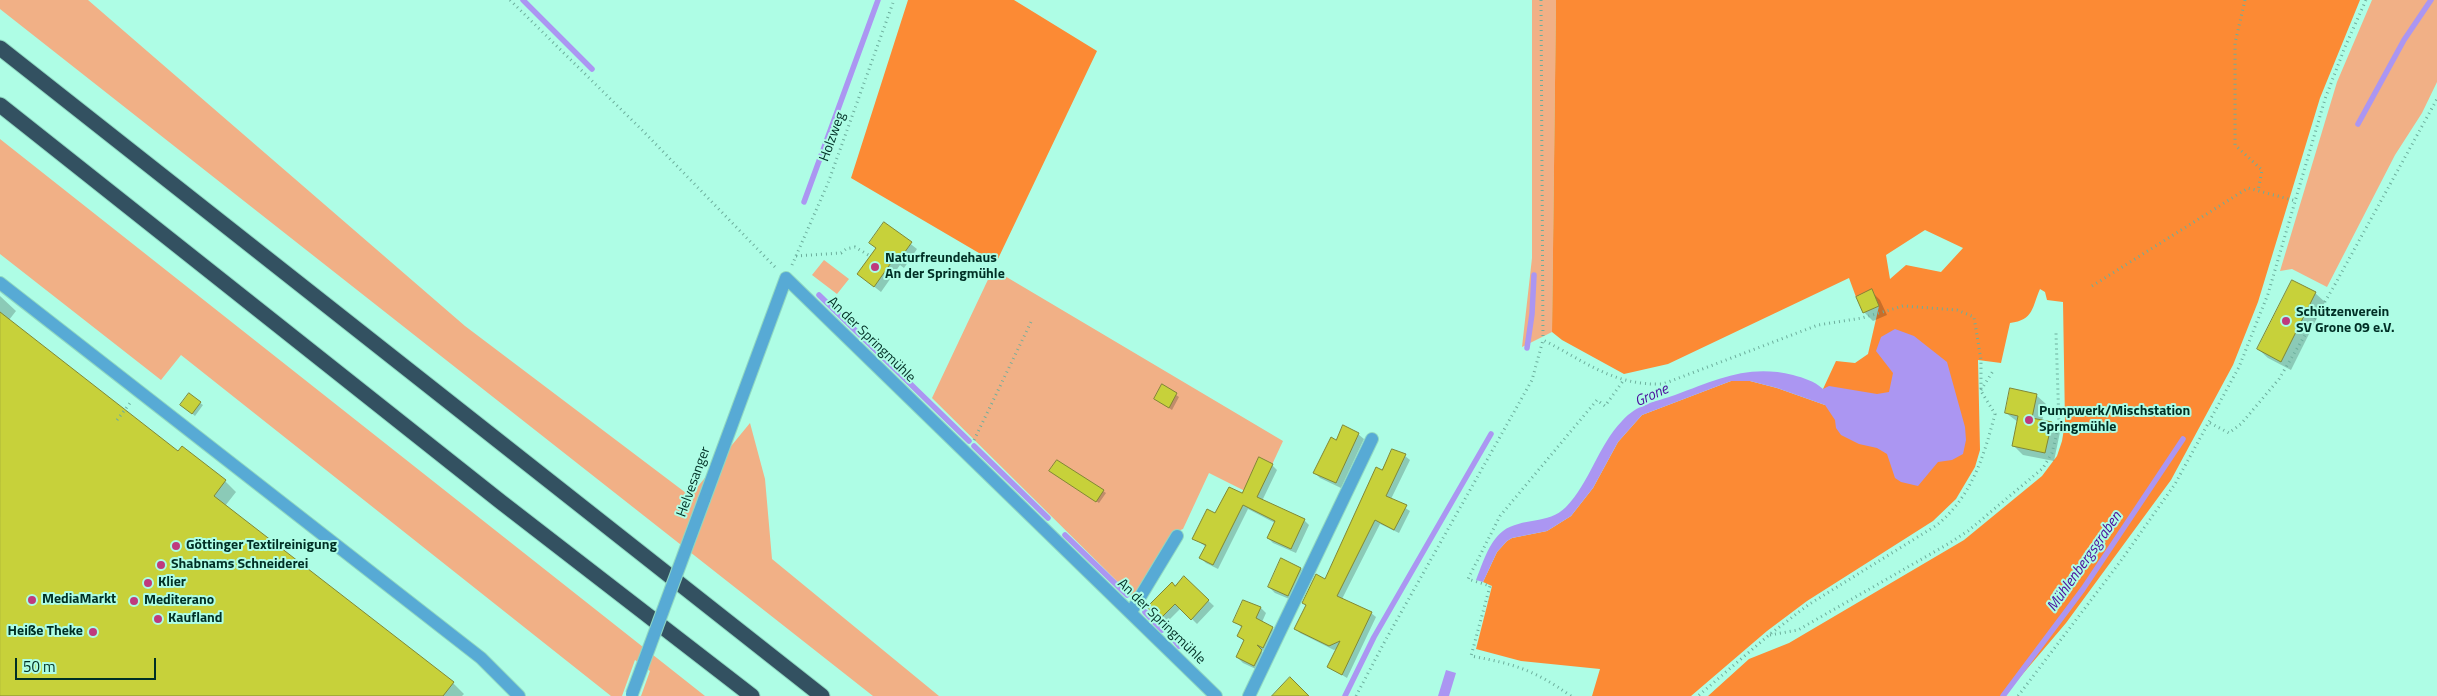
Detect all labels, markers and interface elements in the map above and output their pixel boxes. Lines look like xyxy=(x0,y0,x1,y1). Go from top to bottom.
street label: Holzweg xyxy=(816,110,850,164)
place label: Naturfreundehaus An der Springmühle xyxy=(885,251,1005,284)
marker: Naturfreundehaus An der Springmühle xyxy=(869,261,881,273)
street label: An der Springmühle xyxy=(823,294,919,386)
place label: Schützenverein SV Grone 09 e.V. xyxy=(2296,305,2395,338)
marker: Schützenverein SV Grone 09 e.V. xyxy=(2280,315,2292,327)
water label: Grone xyxy=(1632,381,1672,411)
place label: Pumpwerk/Mischstation Springmühle xyxy=(2039,404,2190,437)
marker: Pumpwerk/Mischstation Springmühle xyxy=(2023,414,2035,426)
street label: Helvesanger xyxy=(674,445,714,519)
water label: Mühlenbergsgraben xyxy=(2044,509,2126,615)
place label: Göttinger Textilreinigung xyxy=(186,538,337,554)
marker: Göttinger Textilreinigung xyxy=(170,540,182,552)
place label: Shabnams Schneiderei xyxy=(171,557,308,573)
marker: Shabnams Schneiderei xyxy=(155,559,167,571)
place label: Klier xyxy=(158,575,186,591)
street label: An der Springmühle xyxy=(1113,576,1209,668)
marker: Klier xyxy=(142,577,154,589)
place label: MediaMarkt xyxy=(42,592,116,608)
place label: Mediterano xyxy=(144,593,214,609)
marker: MediaMarkt xyxy=(26,594,38,606)
marker: Mediterano xyxy=(128,595,140,607)
place label: Kaufland xyxy=(168,611,222,627)
marker: Kaufland xyxy=(152,613,164,625)
place label: Heiße Theke xyxy=(8,624,83,640)
marker: Heiße Theke xyxy=(87,626,99,638)
scale bar xyxy=(18,648,159,680)
text: 50 m xyxy=(23,655,56,678)

